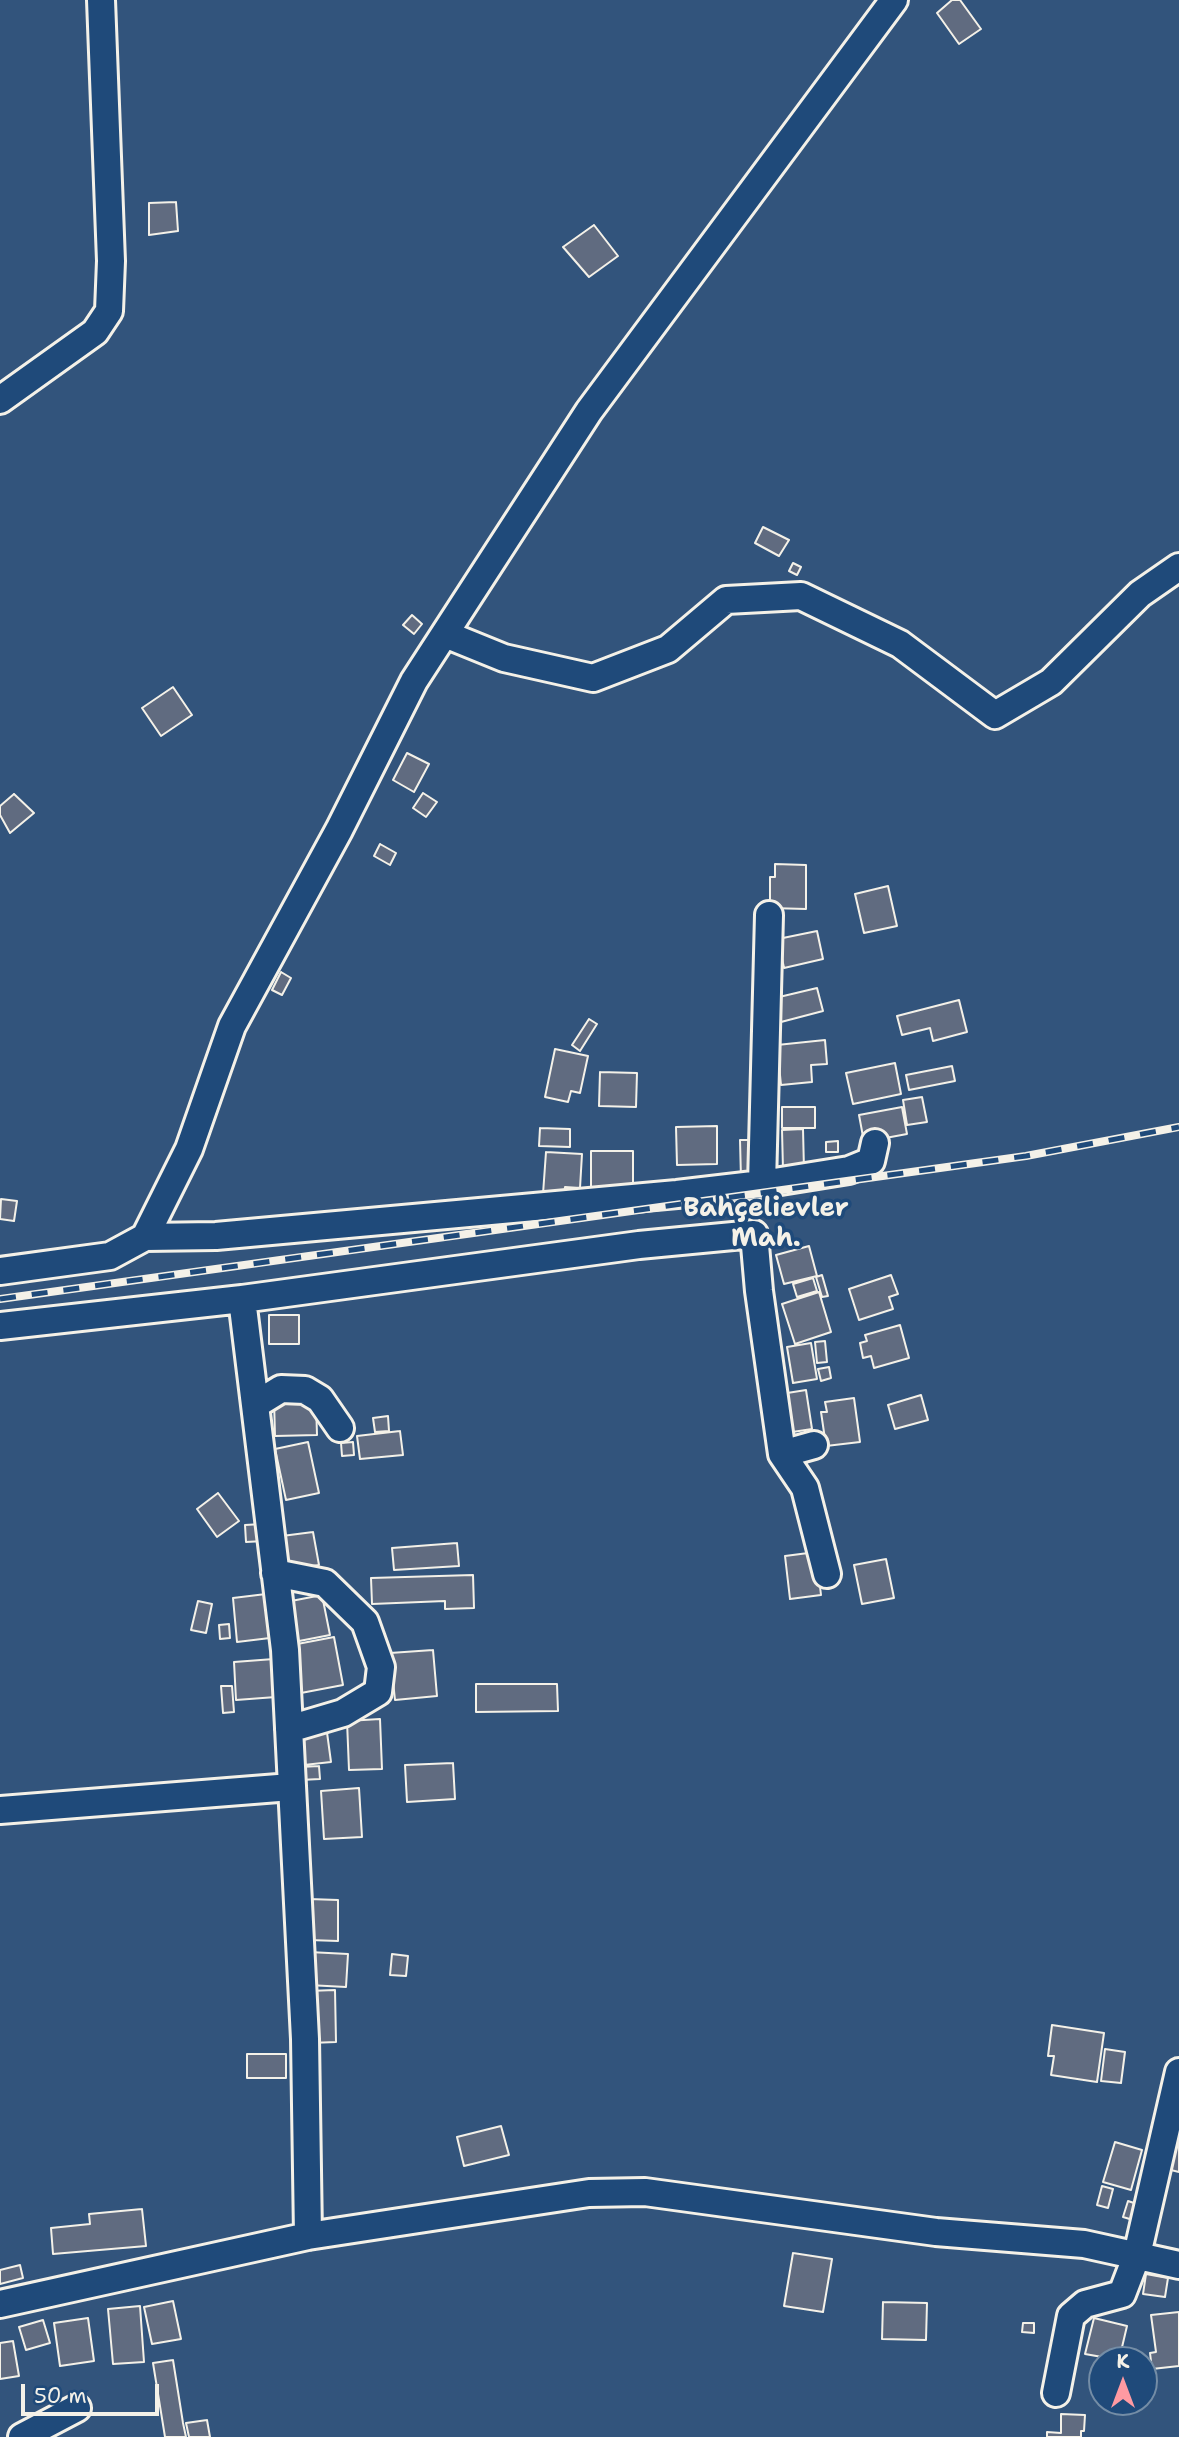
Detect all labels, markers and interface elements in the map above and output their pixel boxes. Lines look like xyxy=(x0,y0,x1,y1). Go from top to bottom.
district label: Bahçelievler Mah. xyxy=(683,1193,849,1254)
north arrow xyxy=(1088,2346,1158,2416)
text: K xyxy=(1117,2349,1129,2374)
scale bar xyxy=(24,2370,163,2414)
text: 50 m xyxy=(34,2382,87,2410)

